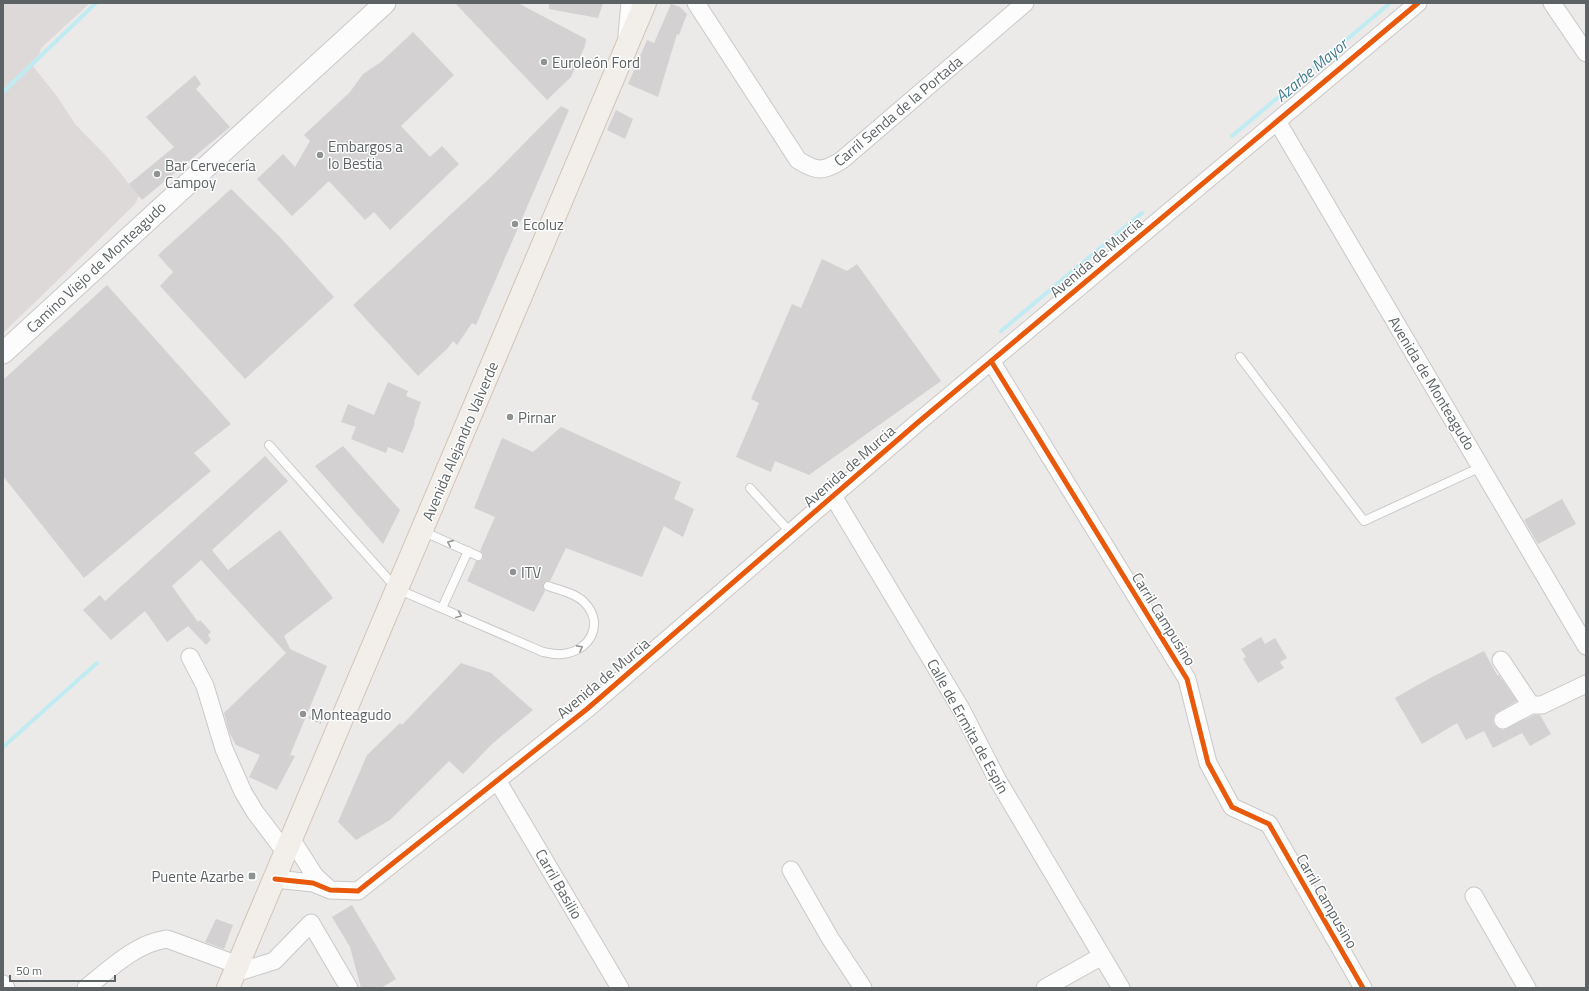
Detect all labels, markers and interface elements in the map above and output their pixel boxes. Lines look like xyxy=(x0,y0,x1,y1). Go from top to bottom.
water label: Azarbe Mayor xyxy=(1270,31,1354,107)
street label: Carril Senda de la Portada xyxy=(829,50,968,172)
place label: Euroleón Ford xyxy=(552,51,640,74)
marker: Euroleón Ford xyxy=(539,57,549,67)
place label: Embargos a lo Bestia xyxy=(328,135,403,175)
marker: Embargos a lo Bestia xyxy=(315,150,325,160)
place label: Bar Cervecería Campoy xyxy=(165,154,256,194)
marker: Bar Cervecería Campoy xyxy=(152,169,162,179)
street label: Camino Viejo de Monteagudo xyxy=(21,196,171,338)
street label: Avenida de Murcia xyxy=(1044,211,1148,303)
place label: Ecoluz xyxy=(523,213,564,236)
marker: Ecoluz xyxy=(510,219,520,229)
street label: Avenida de Monteagudo xyxy=(1383,312,1481,454)
street label: Avenida Alejandro Valverde xyxy=(416,358,504,524)
place label: Pirnar xyxy=(518,406,556,429)
marker: Pirnar xyxy=(505,412,515,422)
street label: Avenida de Murcia xyxy=(798,419,900,512)
one-way arrow xyxy=(447,540,454,548)
place label: ITV xyxy=(521,561,542,584)
marker: ITV xyxy=(508,567,518,577)
street label: Carril Campusino xyxy=(1126,568,1202,670)
one-way arrow xyxy=(455,611,462,619)
street label: Avenida de Murcia xyxy=(551,632,655,724)
one-way arrow xyxy=(576,646,583,653)
street label: Calle de Ermita de Espín xyxy=(921,654,1015,798)
place label: Monteagudo xyxy=(311,703,391,726)
marker: Monteagudo xyxy=(298,709,308,719)
street label: Carril Basilio xyxy=(530,845,588,924)
street label: Carril Campusino xyxy=(1290,849,1364,953)
place label: Puente Azarbe xyxy=(151,865,244,888)
marker: Puente Azarbe xyxy=(247,871,257,881)
scale bar xyxy=(10,957,115,983)
text: 50 m xyxy=(16,961,42,980)

